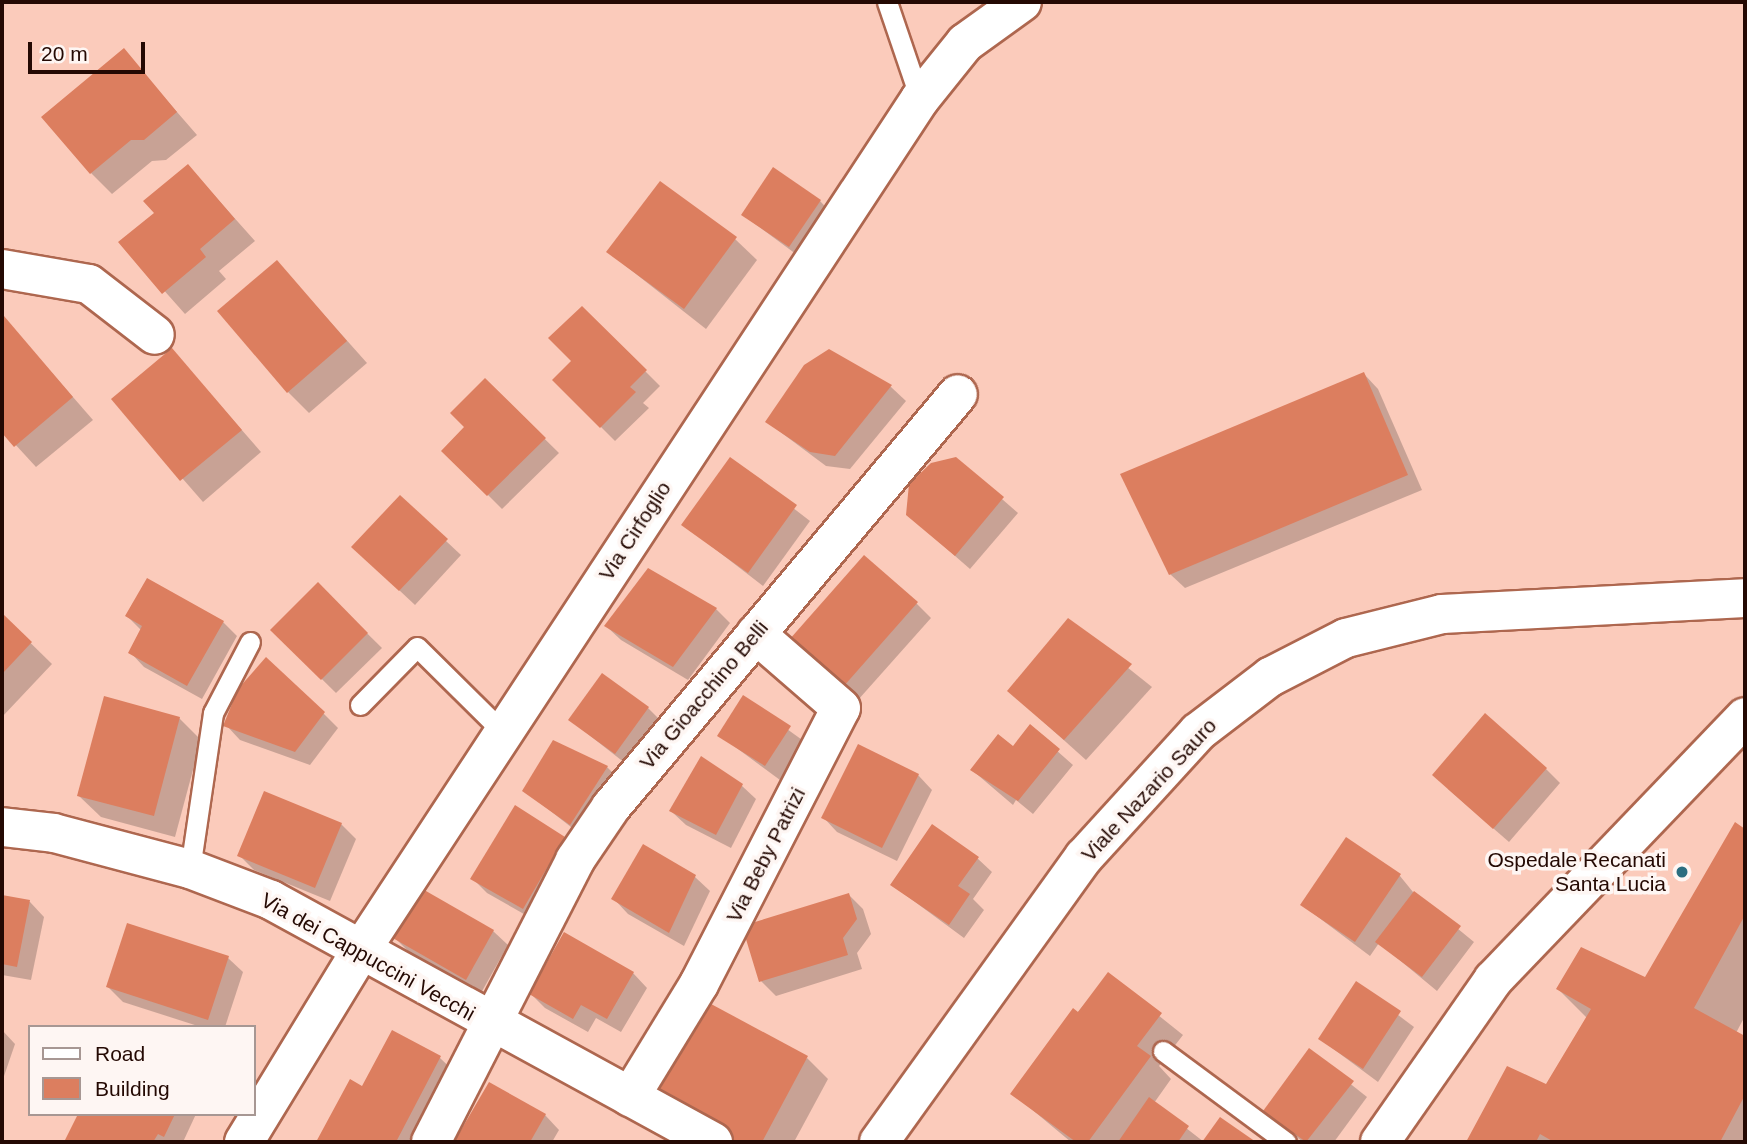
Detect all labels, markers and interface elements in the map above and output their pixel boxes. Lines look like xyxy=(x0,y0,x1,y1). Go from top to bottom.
scale bar xyxy=(32,28,149,72)
text: 20 m xyxy=(41,42,88,65)
street label: Via Cirfoglio xyxy=(594,477,676,585)
street label: Via Gioacchino Belli xyxy=(634,616,774,774)
street label: Viale Nazario Sauro xyxy=(1076,713,1222,867)
street label: Via Beby Patrizi xyxy=(721,783,811,927)
place label: Ospedale Recanati Santa Lucia xyxy=(1487,847,1666,897)
marker: Ospedale Recanati Santa Lucia xyxy=(1672,862,1692,882)
street label: Via dei Cappuccini Vecchi xyxy=(256,887,480,1027)
legend xyxy=(28,1025,256,1116)
text: Road xyxy=(95,1042,145,1065)
text: Building xyxy=(95,1077,170,1100)

